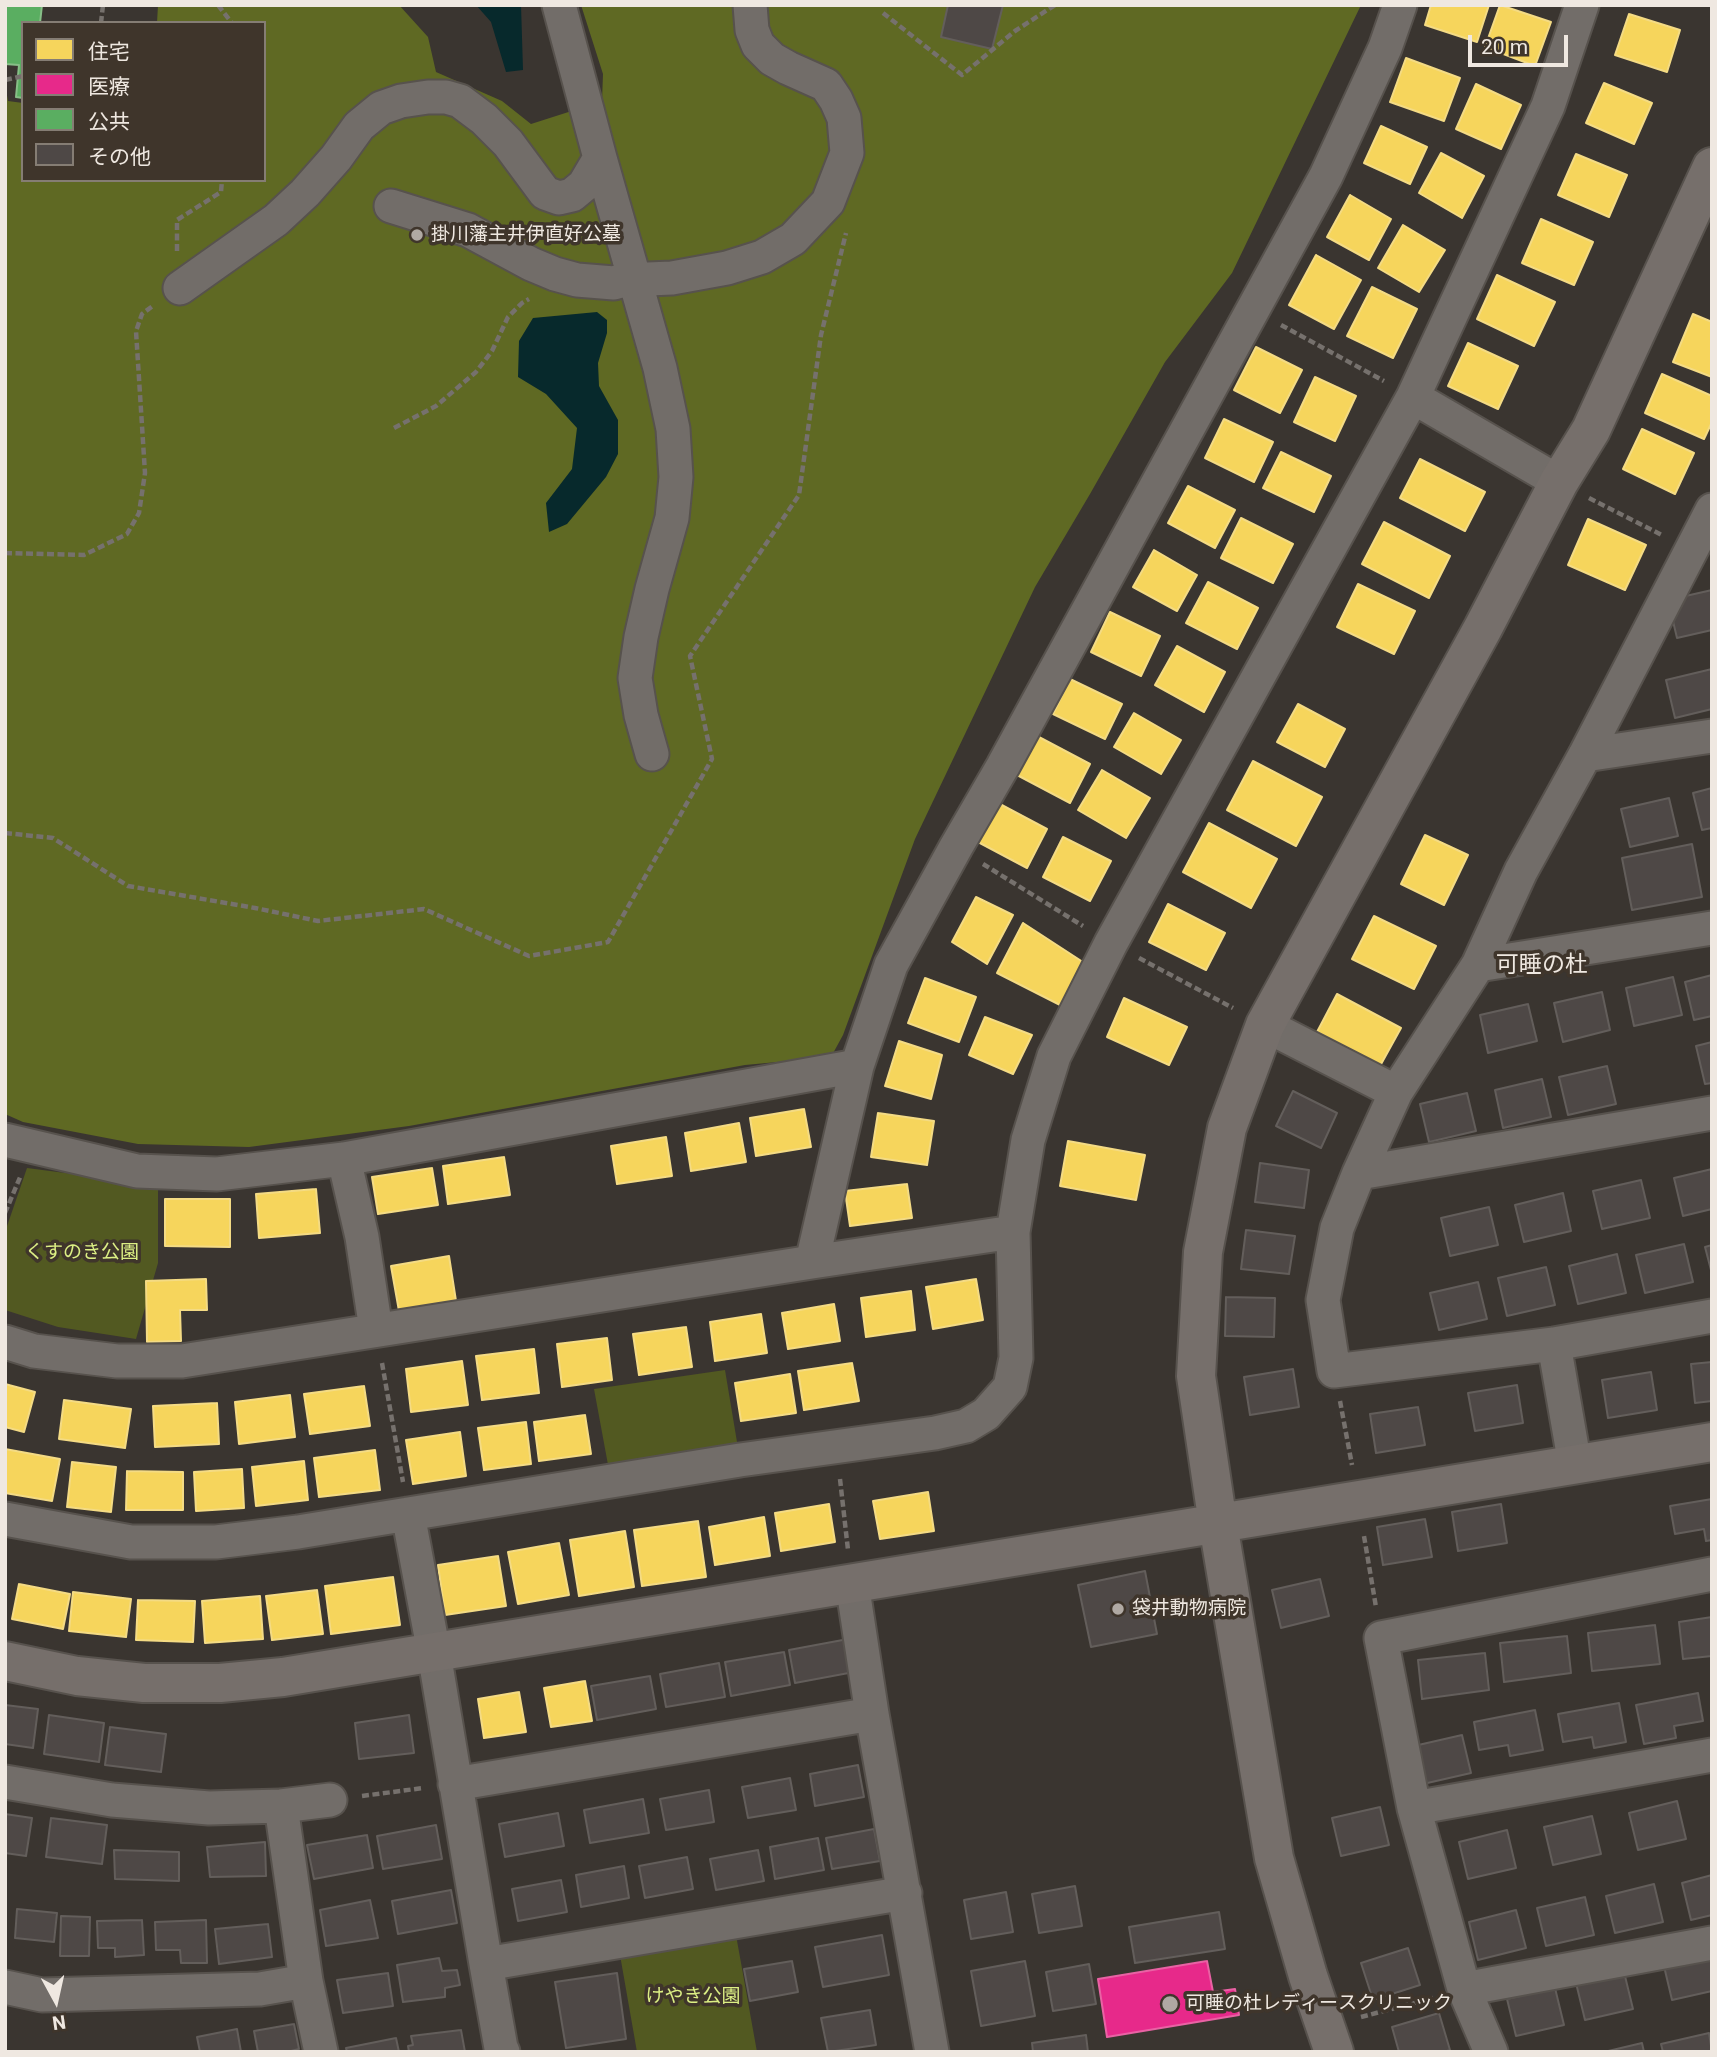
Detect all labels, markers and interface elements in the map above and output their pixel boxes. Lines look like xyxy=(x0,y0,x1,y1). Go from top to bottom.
legend xyxy=(21,21,266,182)
scale bar xyxy=(1472,21,1572,65)
text: 20 m xyxy=(1481,35,1528,59)
text: 住宅 xyxy=(88,40,130,64)
text: 医療 xyxy=(88,75,130,99)
text: 公共 xyxy=(88,110,130,134)
text: その他 xyxy=(88,145,151,169)
place label: 掛川藩主井伊直好公墓 xyxy=(431,224,621,246)
marker: 掛川藩主井伊直好公墓 xyxy=(409,227,425,243)
district label: 可睡の杜 xyxy=(1496,952,1588,980)
park label: くすのき公園 xyxy=(25,1242,139,1264)
place label: 袋井動物病院 xyxy=(1132,1598,1246,1620)
marker: 袋井動物病院 xyxy=(1110,1601,1126,1617)
north arrow xyxy=(21,1966,91,2036)
park label: けやき公園 xyxy=(646,1986,740,2008)
place label: 可睡の杜レディースクリニック xyxy=(1186,1993,1452,2015)
marker: 可睡の杜レディースクリニック xyxy=(1160,1994,1180,2014)
text: N xyxy=(51,2010,67,2035)

